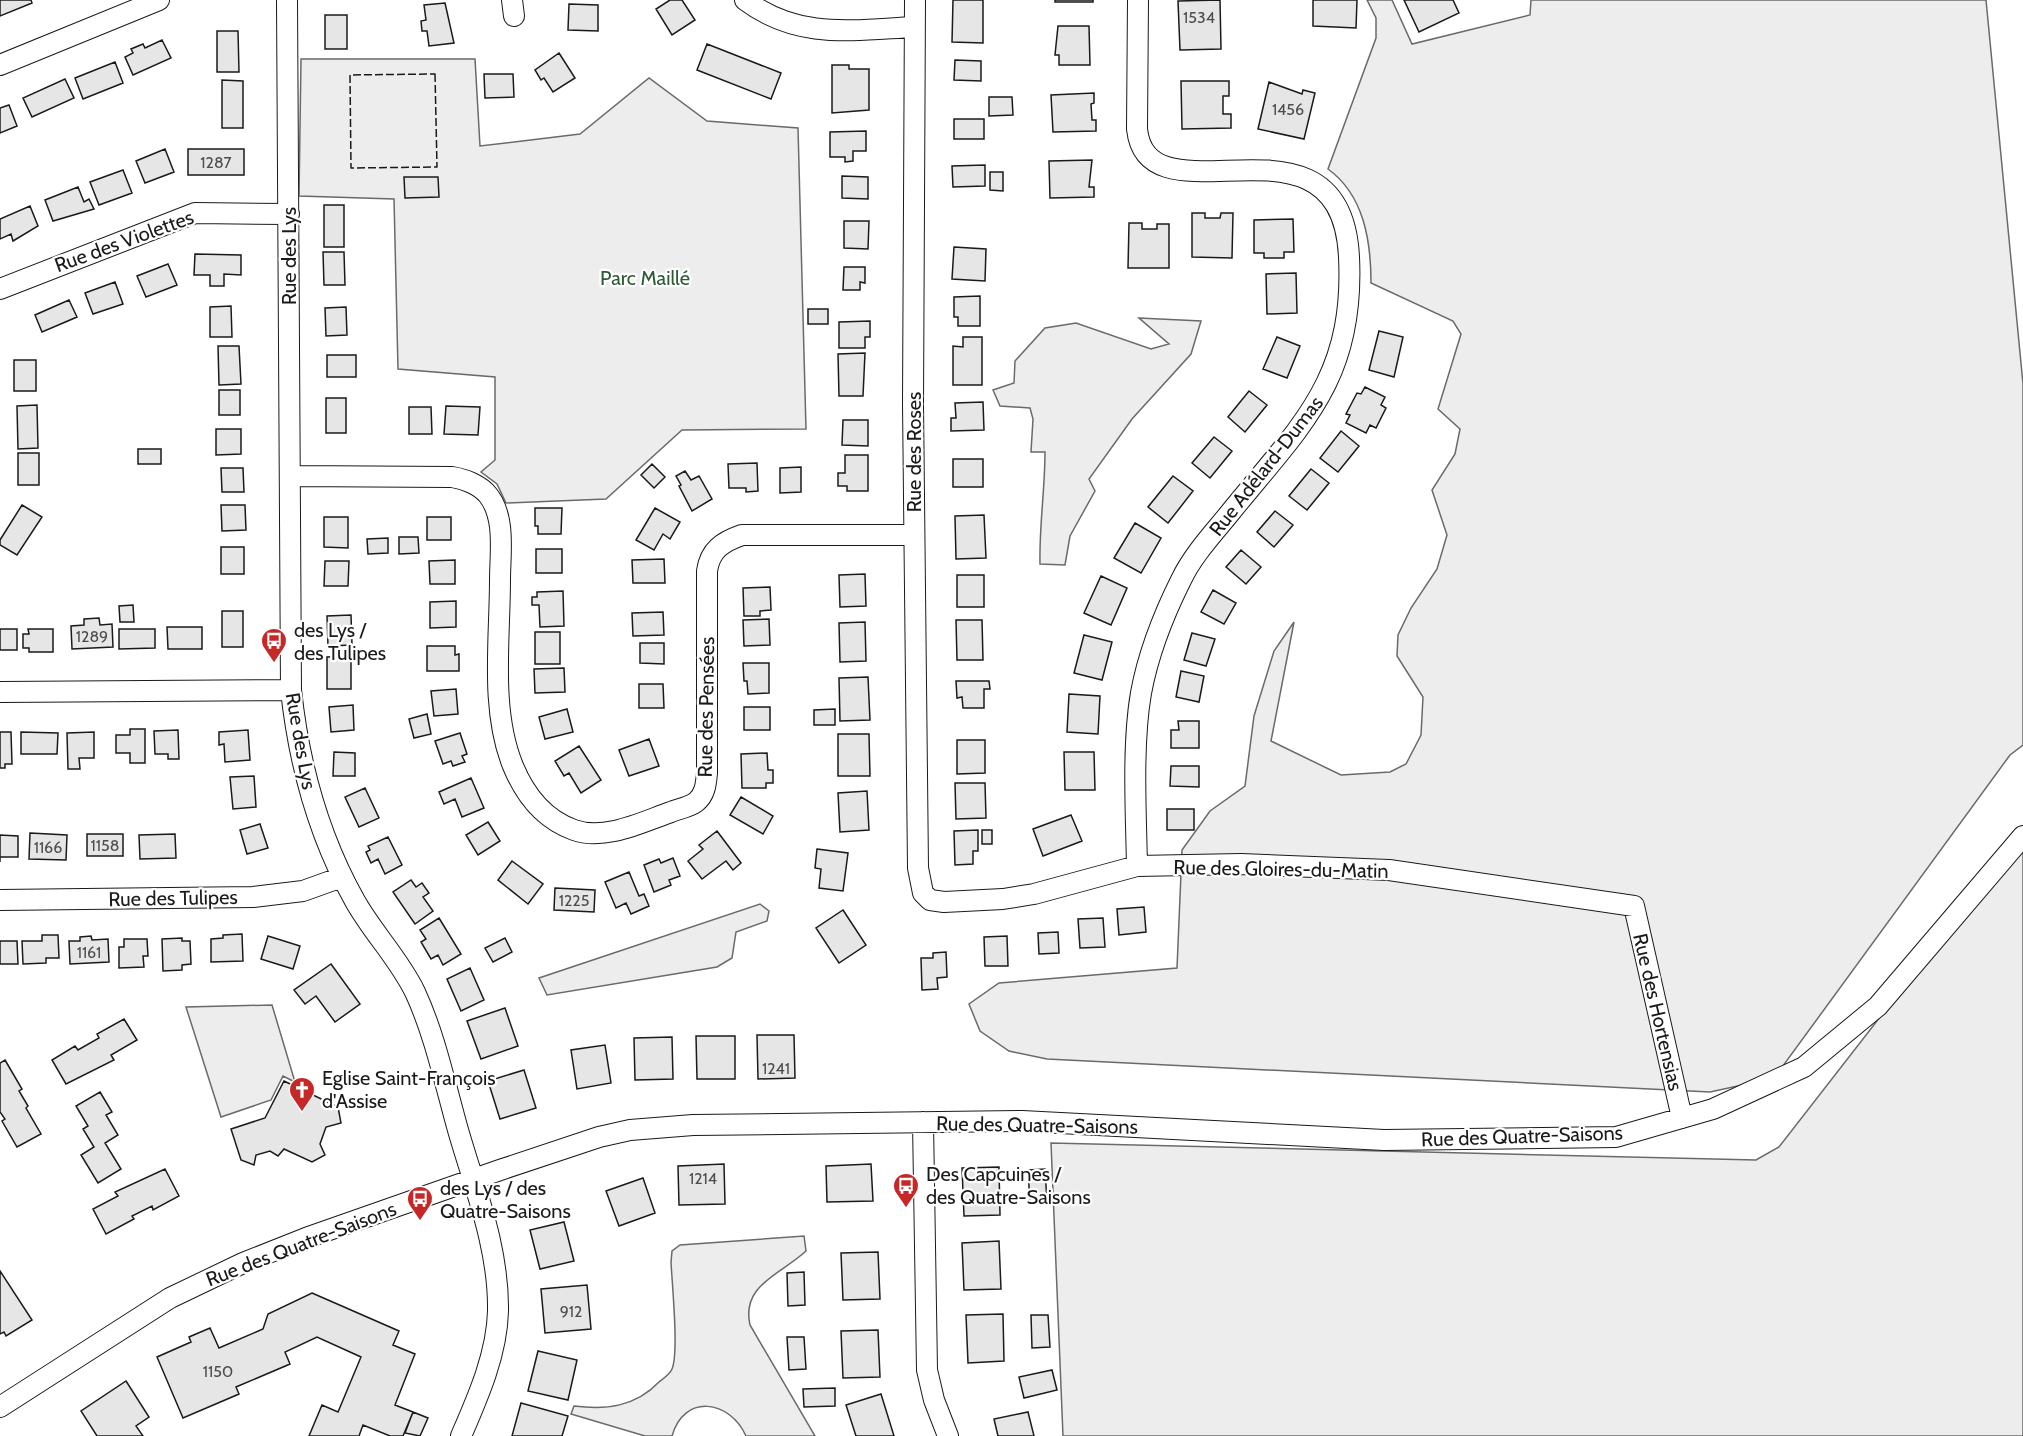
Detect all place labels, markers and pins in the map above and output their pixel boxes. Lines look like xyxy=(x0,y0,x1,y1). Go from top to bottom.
place label: des Lys / des Tulipes xyxy=(294,618,386,665)
bus stop icon: des Lys / des Tulipes xyxy=(259,626,289,664)
place label: Eglise Saint-François d'Assise xyxy=(322,1066,495,1113)
church icon: Eglise Saint-François d'Assise xyxy=(287,1075,317,1113)
place label: Des Capcuines / des Quatre-Saisons xyxy=(926,1162,1091,1209)
bus stop icon: Des Capcuines / des Quatre-Saisons xyxy=(891,1171,921,1209)
place label: des Lys / des Quatre-Saisons xyxy=(440,1176,571,1223)
bus stop icon: des Lys / des Quatre-Saisons xyxy=(405,1184,435,1222)

